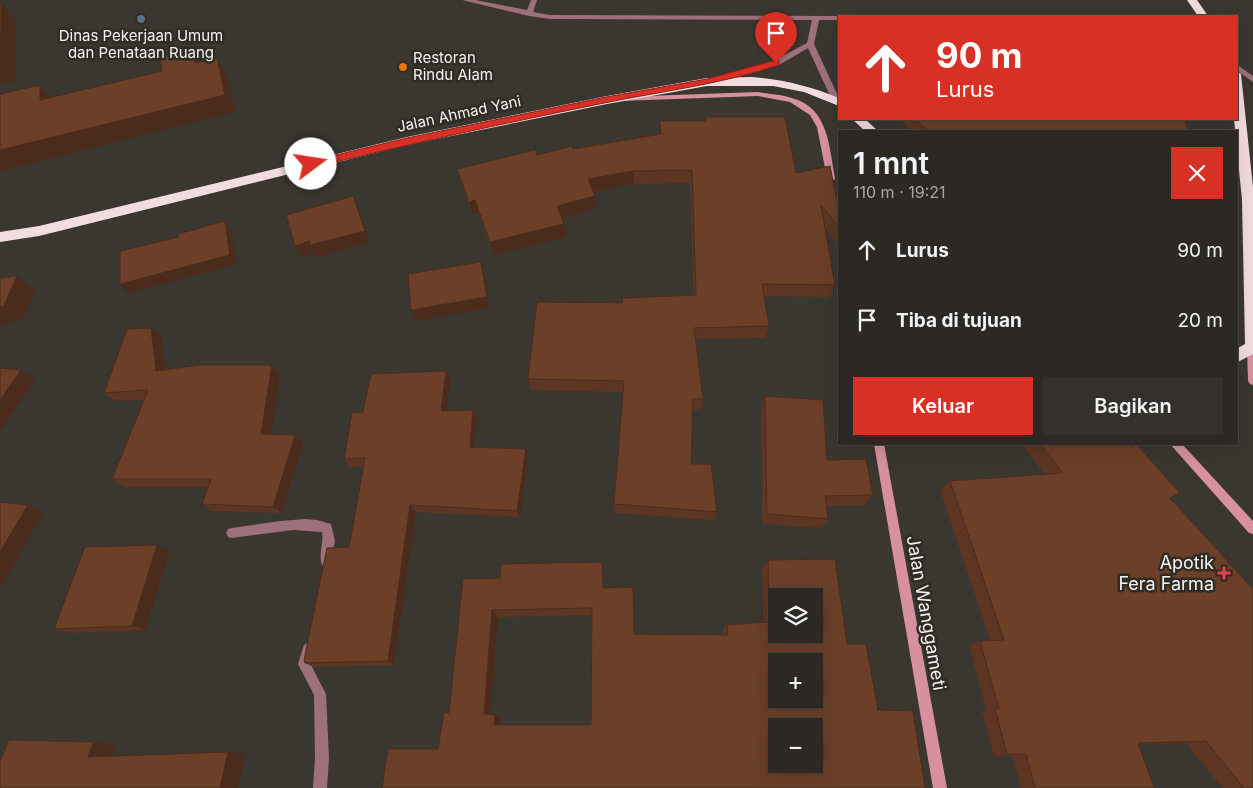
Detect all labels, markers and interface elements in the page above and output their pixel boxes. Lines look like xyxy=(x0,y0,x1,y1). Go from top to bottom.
pin xyxy=(755,12,797,63)
marker: Dinas Pekerjaan Umum dan Penataan Ruang xyxy=(135,13,147,25)
icon: arrive xyxy=(762,19,790,47)
place label: Dinas Pekerjaan Umum dan Penataan Ruang xyxy=(59,26,223,62)
text: 90 m xyxy=(936,34,1023,76)
icon: ahead xyxy=(853,35,918,100)
place label: Restoran Rindu Alam xyxy=(413,48,493,84)
marker: Restoran Rindu Alam xyxy=(397,61,409,73)
text: Lurus xyxy=(936,76,994,102)
street label: Jalan Ahmad Yani xyxy=(395,91,523,136)
position arrow xyxy=(284,137,336,189)
text: 1 mnt xyxy=(853,145,929,181)
button: close xyxy=(1171,147,1223,199)
text: 110 m · 19:21 xyxy=(853,182,946,202)
icon: ahead xyxy=(853,236,881,264)
text: Lurus xyxy=(896,239,949,262)
text: 90 m xyxy=(1177,239,1223,262)
icon: arrive xyxy=(853,306,881,334)
text: Tiba di tujuan xyxy=(896,309,1022,332)
text: 20 m xyxy=(1177,309,1223,332)
button: Keluar xyxy=(853,377,1033,435)
button: Bagikan xyxy=(1043,377,1223,435)
street label: Jalan Wanggameti xyxy=(903,534,950,692)
place label: Apotik Fera Farma xyxy=(1118,552,1214,594)
marker: Apotik Fera Farma xyxy=(1218,567,1230,579)
map controls xyxy=(768,588,823,773)
button: layers xyxy=(768,588,823,643)
button: + xyxy=(768,653,823,708)
button: − xyxy=(768,718,823,773)

